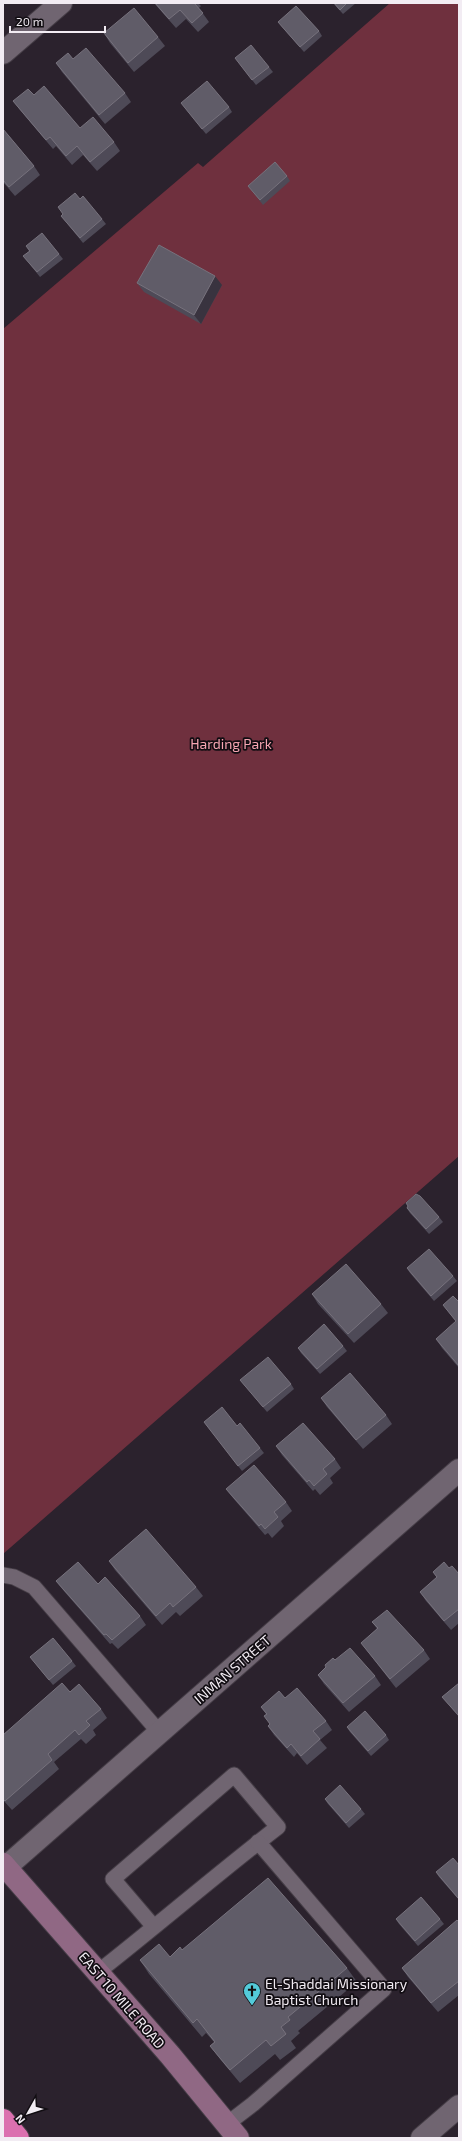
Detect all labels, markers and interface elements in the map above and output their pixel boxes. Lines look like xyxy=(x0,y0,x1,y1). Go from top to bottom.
scale bar xyxy=(10,8,105,34)
text: 20 m xyxy=(16,14,43,28)
park label: Harding Park xyxy=(190,735,272,752)
street label: INMAN STREET xyxy=(190,1631,274,1707)
street label: EAST 10 MILE ROAD xyxy=(75,1948,169,2052)
place label: El-Shaddai Missionary Baptist Church xyxy=(265,1975,408,2008)
church icon: El-Shaddai Missionary Baptist Church xyxy=(242,1981,262,2006)
north arrow xyxy=(8,2093,48,2133)
text: N xyxy=(12,2112,27,2127)

